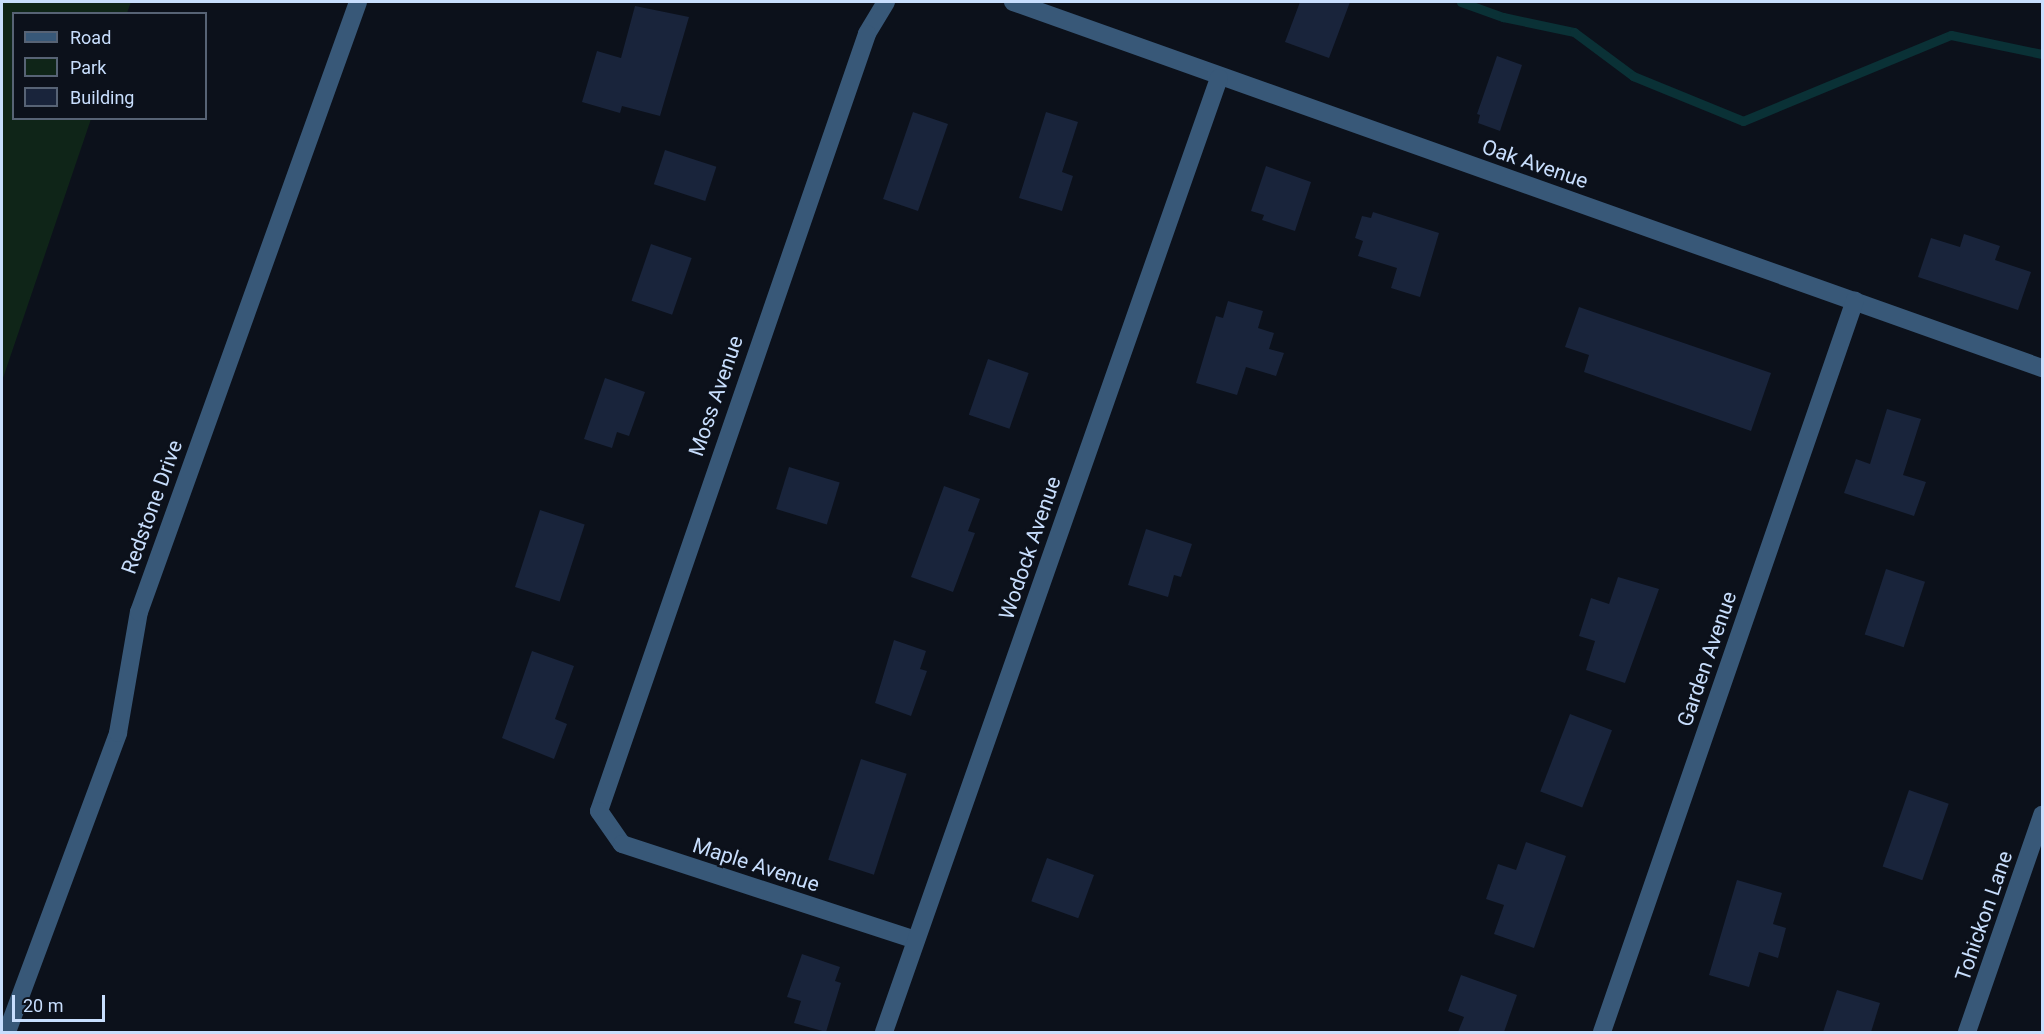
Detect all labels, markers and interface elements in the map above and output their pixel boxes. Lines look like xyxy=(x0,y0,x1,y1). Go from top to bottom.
legend xyxy=(12,12,207,120)
text: Road xyxy=(70,27,111,48)
text: Park xyxy=(70,57,106,78)
text: Building xyxy=(70,87,134,108)
street label: Oak Avenue xyxy=(1479,134,1591,194)
street label: Moss Avenue xyxy=(684,332,748,460)
street label: Redstone Drive xyxy=(116,437,188,577)
street label: Wodock Avenue xyxy=(994,473,1066,623)
street label: Garden Avenue xyxy=(1672,588,1742,730)
street label: Maple Avenue xyxy=(689,833,823,897)
street label: Tohickon Lane xyxy=(1950,848,2018,984)
scale bar xyxy=(15,983,108,1021)
text: 20 m xyxy=(23,995,63,1016)

